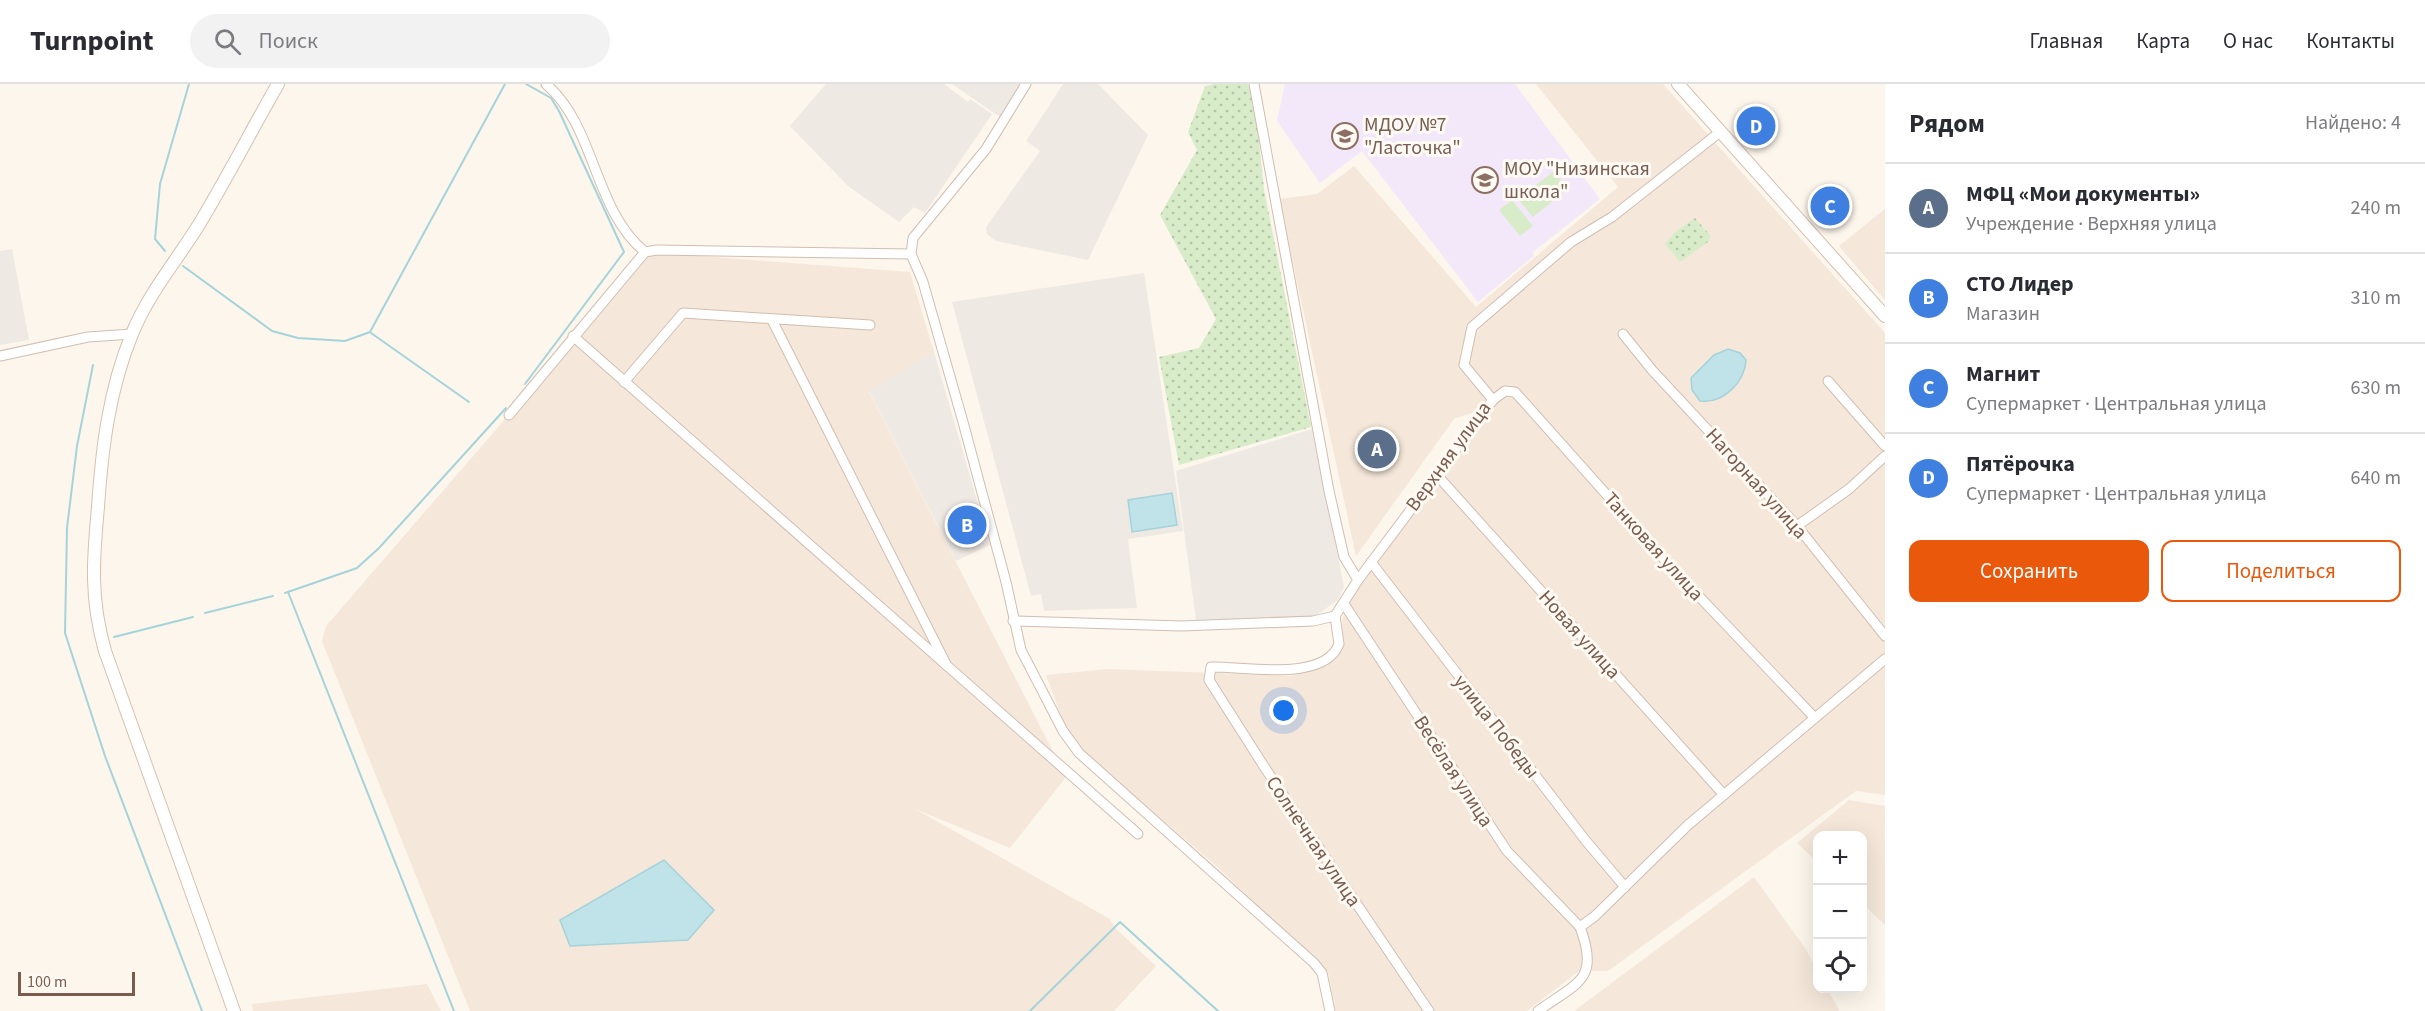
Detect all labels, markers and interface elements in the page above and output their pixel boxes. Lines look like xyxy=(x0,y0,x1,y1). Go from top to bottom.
search box xyxy=(190,14,610,68)
text: Turnpoint xyxy=(30,21,154,61)
icon: search xyxy=(211,25,244,58)
text: Поиск xyxy=(259,25,318,57)
text: Главная xyxy=(2030,26,2103,56)
text: Карта xyxy=(2136,26,2190,56)
text: О нас xyxy=(2223,26,2273,56)
text: Контакты xyxy=(2306,26,2395,56)
pin: D xyxy=(1736,104,1776,148)
text: Рядом xyxy=(1909,105,1985,142)
text: Найдено: 4 xyxy=(2305,109,2401,137)
place label: МДОУ №7 "Ласточка" xyxy=(1364,111,1461,162)
school or university icon: МДОУ №7 "Ласточка" xyxy=(1330,121,1360,151)
place label: МОУ "Низинская школа" xyxy=(1504,155,1650,206)
school or university icon: МОУ "Низинская школа" xyxy=(1470,165,1500,195)
text: МФЦ «Мои документы» xyxy=(1966,178,2200,210)
pin: C xyxy=(1810,184,1850,228)
text: A xyxy=(1923,194,1934,222)
text: 240 m xyxy=(2351,194,2401,222)
text: Учреждение · Верхняя улица xyxy=(1966,210,2217,238)
text: СТО Лидер xyxy=(1966,268,2074,300)
text: B xyxy=(1922,284,1935,312)
text: 310 m xyxy=(2351,284,2401,312)
text: Магазин xyxy=(1966,300,2040,328)
text: Магнит xyxy=(1966,358,2040,390)
text: C xyxy=(1923,374,1934,402)
text: 630 m xyxy=(2351,374,2401,402)
text: Супермаркет · Центральная улица xyxy=(1966,390,2267,418)
street label: Верхняя улица xyxy=(1399,396,1498,517)
street label: Нагорная улица xyxy=(1699,422,1814,545)
pin: A xyxy=(1358,426,1396,472)
text: Пятёрочка xyxy=(1966,448,2075,480)
text: D xyxy=(1922,464,1935,492)
text: 640 m xyxy=(2351,464,2401,492)
text: Супермаркет · Центральная улица xyxy=(1966,480,2267,508)
street label: Танковая улица xyxy=(1597,486,1710,607)
pin: B xyxy=(948,502,986,548)
button: Сохранить xyxy=(1909,540,2149,602)
button: Поделиться xyxy=(2161,540,2401,602)
street label: Новая улица xyxy=(1532,584,1627,685)
street label: улица Победы xyxy=(1447,669,1546,785)
your location xyxy=(1269,696,1298,725)
street label: Весёлая улица xyxy=(1407,710,1500,833)
street label: Солнечная улица xyxy=(1259,771,1367,913)
map controls xyxy=(1813,831,1867,993)
button: + xyxy=(1813,831,1867,885)
button: − xyxy=(1813,885,1867,939)
button: locate xyxy=(1813,939,1867,993)
scale bar xyxy=(18,969,135,996)
text: 100 m xyxy=(27,971,67,993)

